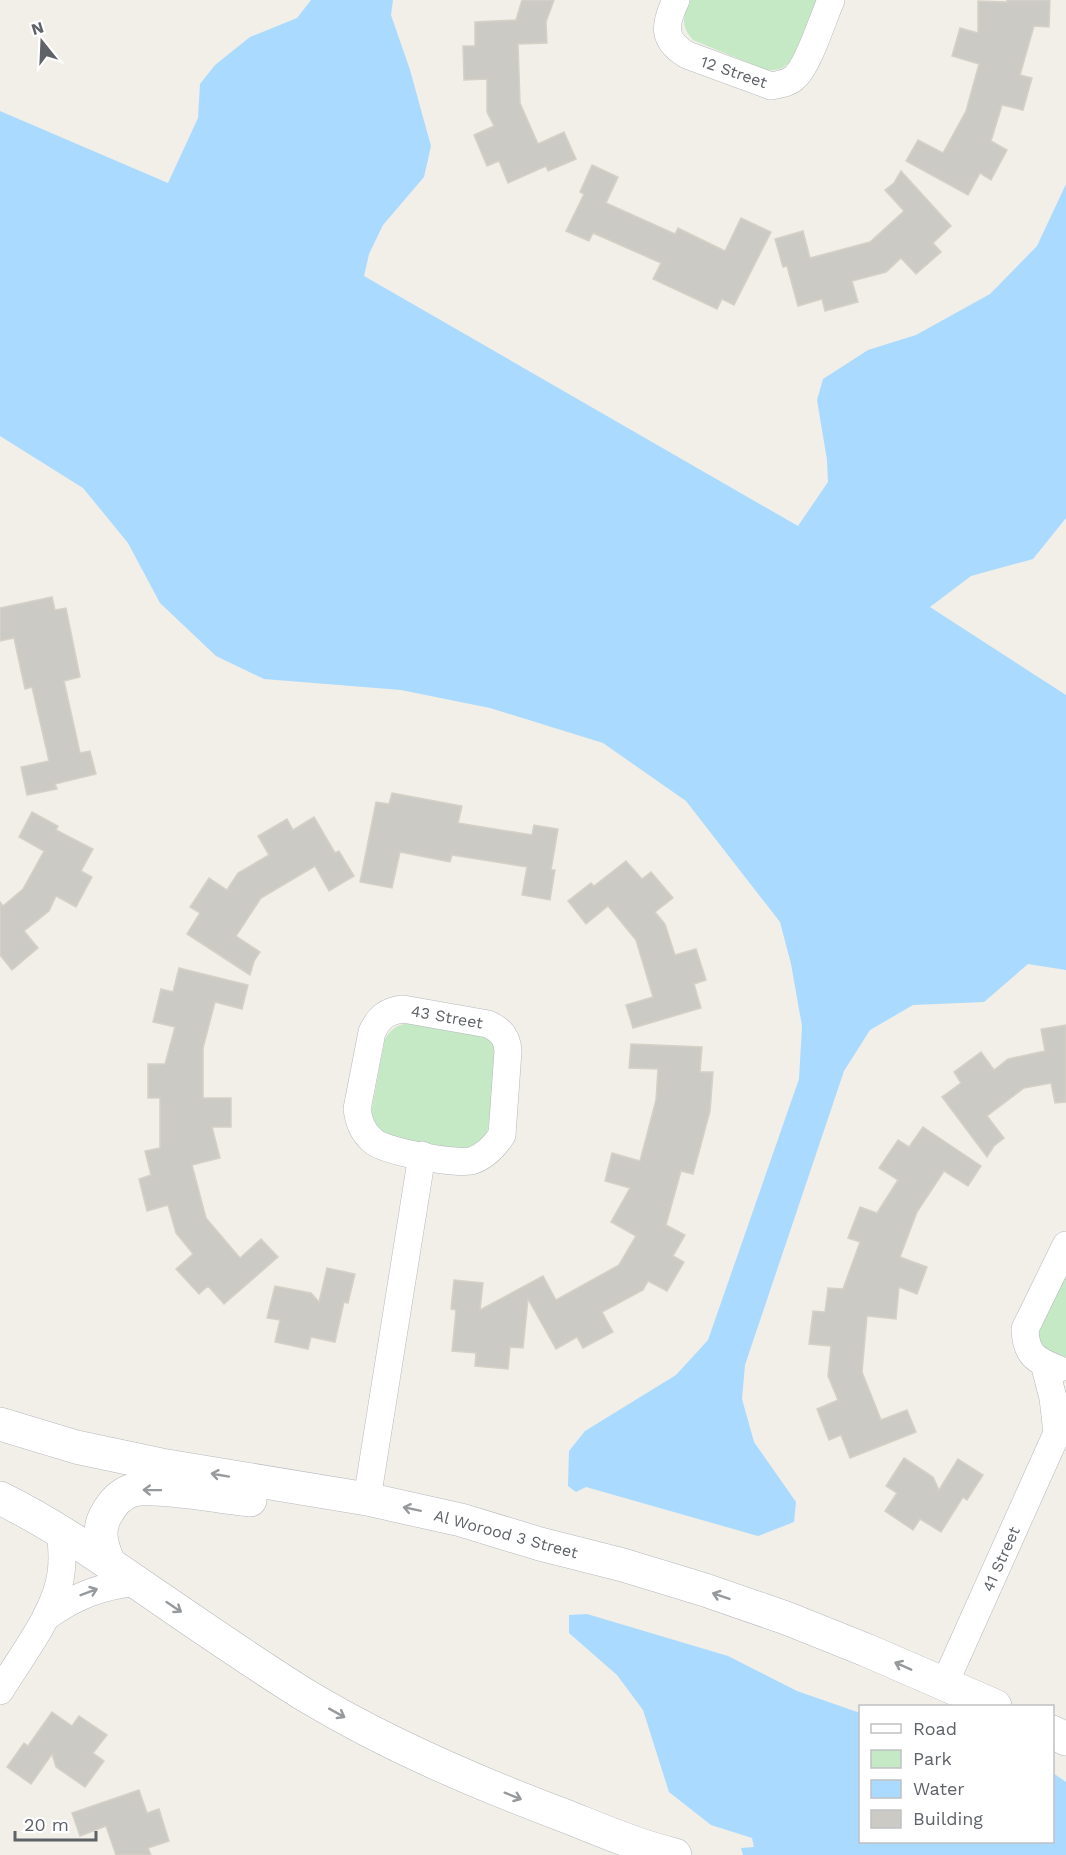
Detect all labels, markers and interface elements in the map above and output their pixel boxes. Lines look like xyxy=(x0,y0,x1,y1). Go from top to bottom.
north arrow xyxy=(12,12,72,72)
text: N xyxy=(29,17,46,39)
street label: 12 Street xyxy=(698,52,770,92)
street label: 43 Street xyxy=(410,1001,485,1033)
one-way arrow xyxy=(211,1469,231,1480)
one-way arrow xyxy=(143,1484,163,1496)
one-way arrow xyxy=(403,1503,423,1514)
street label: Al Worood 3 Street xyxy=(432,1506,580,1562)
street label: 41 Street xyxy=(978,1523,1024,1595)
one-way arrow xyxy=(79,1586,97,1597)
one-way arrow xyxy=(712,1589,731,1600)
one-way arrow xyxy=(165,1601,181,1613)
one-way arrow xyxy=(894,1660,912,1672)
legend xyxy=(859,1705,1054,1843)
one-way arrow xyxy=(328,1708,346,1719)
text: Road xyxy=(913,1718,957,1739)
text: Park xyxy=(913,1748,952,1769)
text: Water xyxy=(913,1778,965,1799)
one-way arrow xyxy=(503,1792,522,1803)
scale bar xyxy=(15,1804,96,1842)
text: Building xyxy=(913,1808,983,1829)
text: 20 m xyxy=(24,1814,69,1835)

